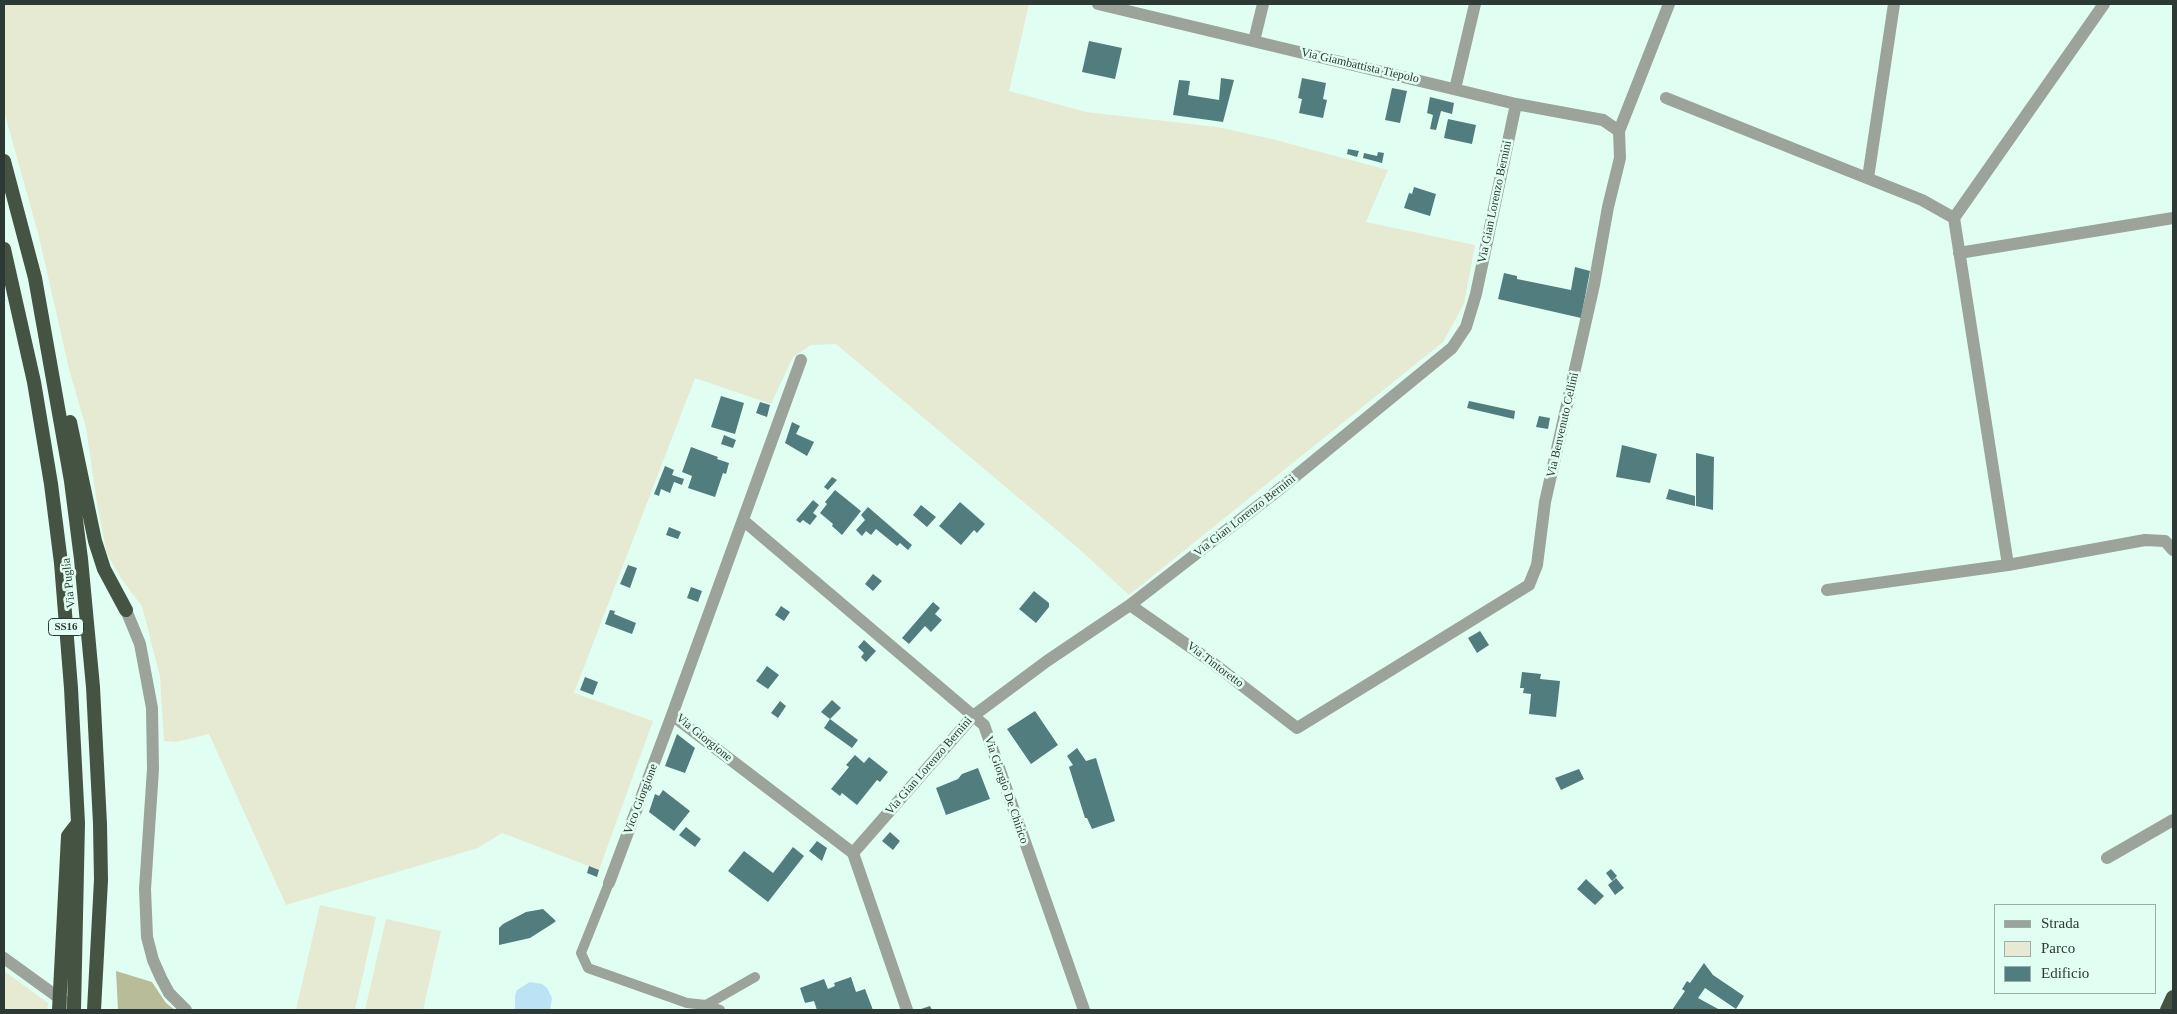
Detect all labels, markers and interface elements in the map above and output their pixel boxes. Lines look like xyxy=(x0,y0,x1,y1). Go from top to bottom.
street label: Via Giambattista Tiepolo xyxy=(1300,45,1420,87)
street label: Via Gian Lorenzo Bernini xyxy=(1475,139,1515,265)
street label: Via Benvenuto Cellini xyxy=(1544,371,1582,479)
street label: Via Gian Lorenzo Bernini xyxy=(1191,472,1299,560)
street label: Via Puglia xyxy=(59,557,79,609)
road number: SS16 xyxy=(48,618,84,636)
street label: Via Tintoretto xyxy=(1184,639,1246,691)
street label: Via Giorgione xyxy=(673,711,735,765)
street label: Via Gian Lorenzo Bernini xyxy=(883,714,975,818)
street label: Via Giorgio De Chirico xyxy=(981,734,1031,846)
street label: Vico Giorgione xyxy=(621,762,661,836)
legend xyxy=(1994,904,2157,994)
text: Strada xyxy=(2041,915,2079,931)
text: Parco xyxy=(2041,940,2075,956)
text: Edificio xyxy=(2041,965,2089,981)

